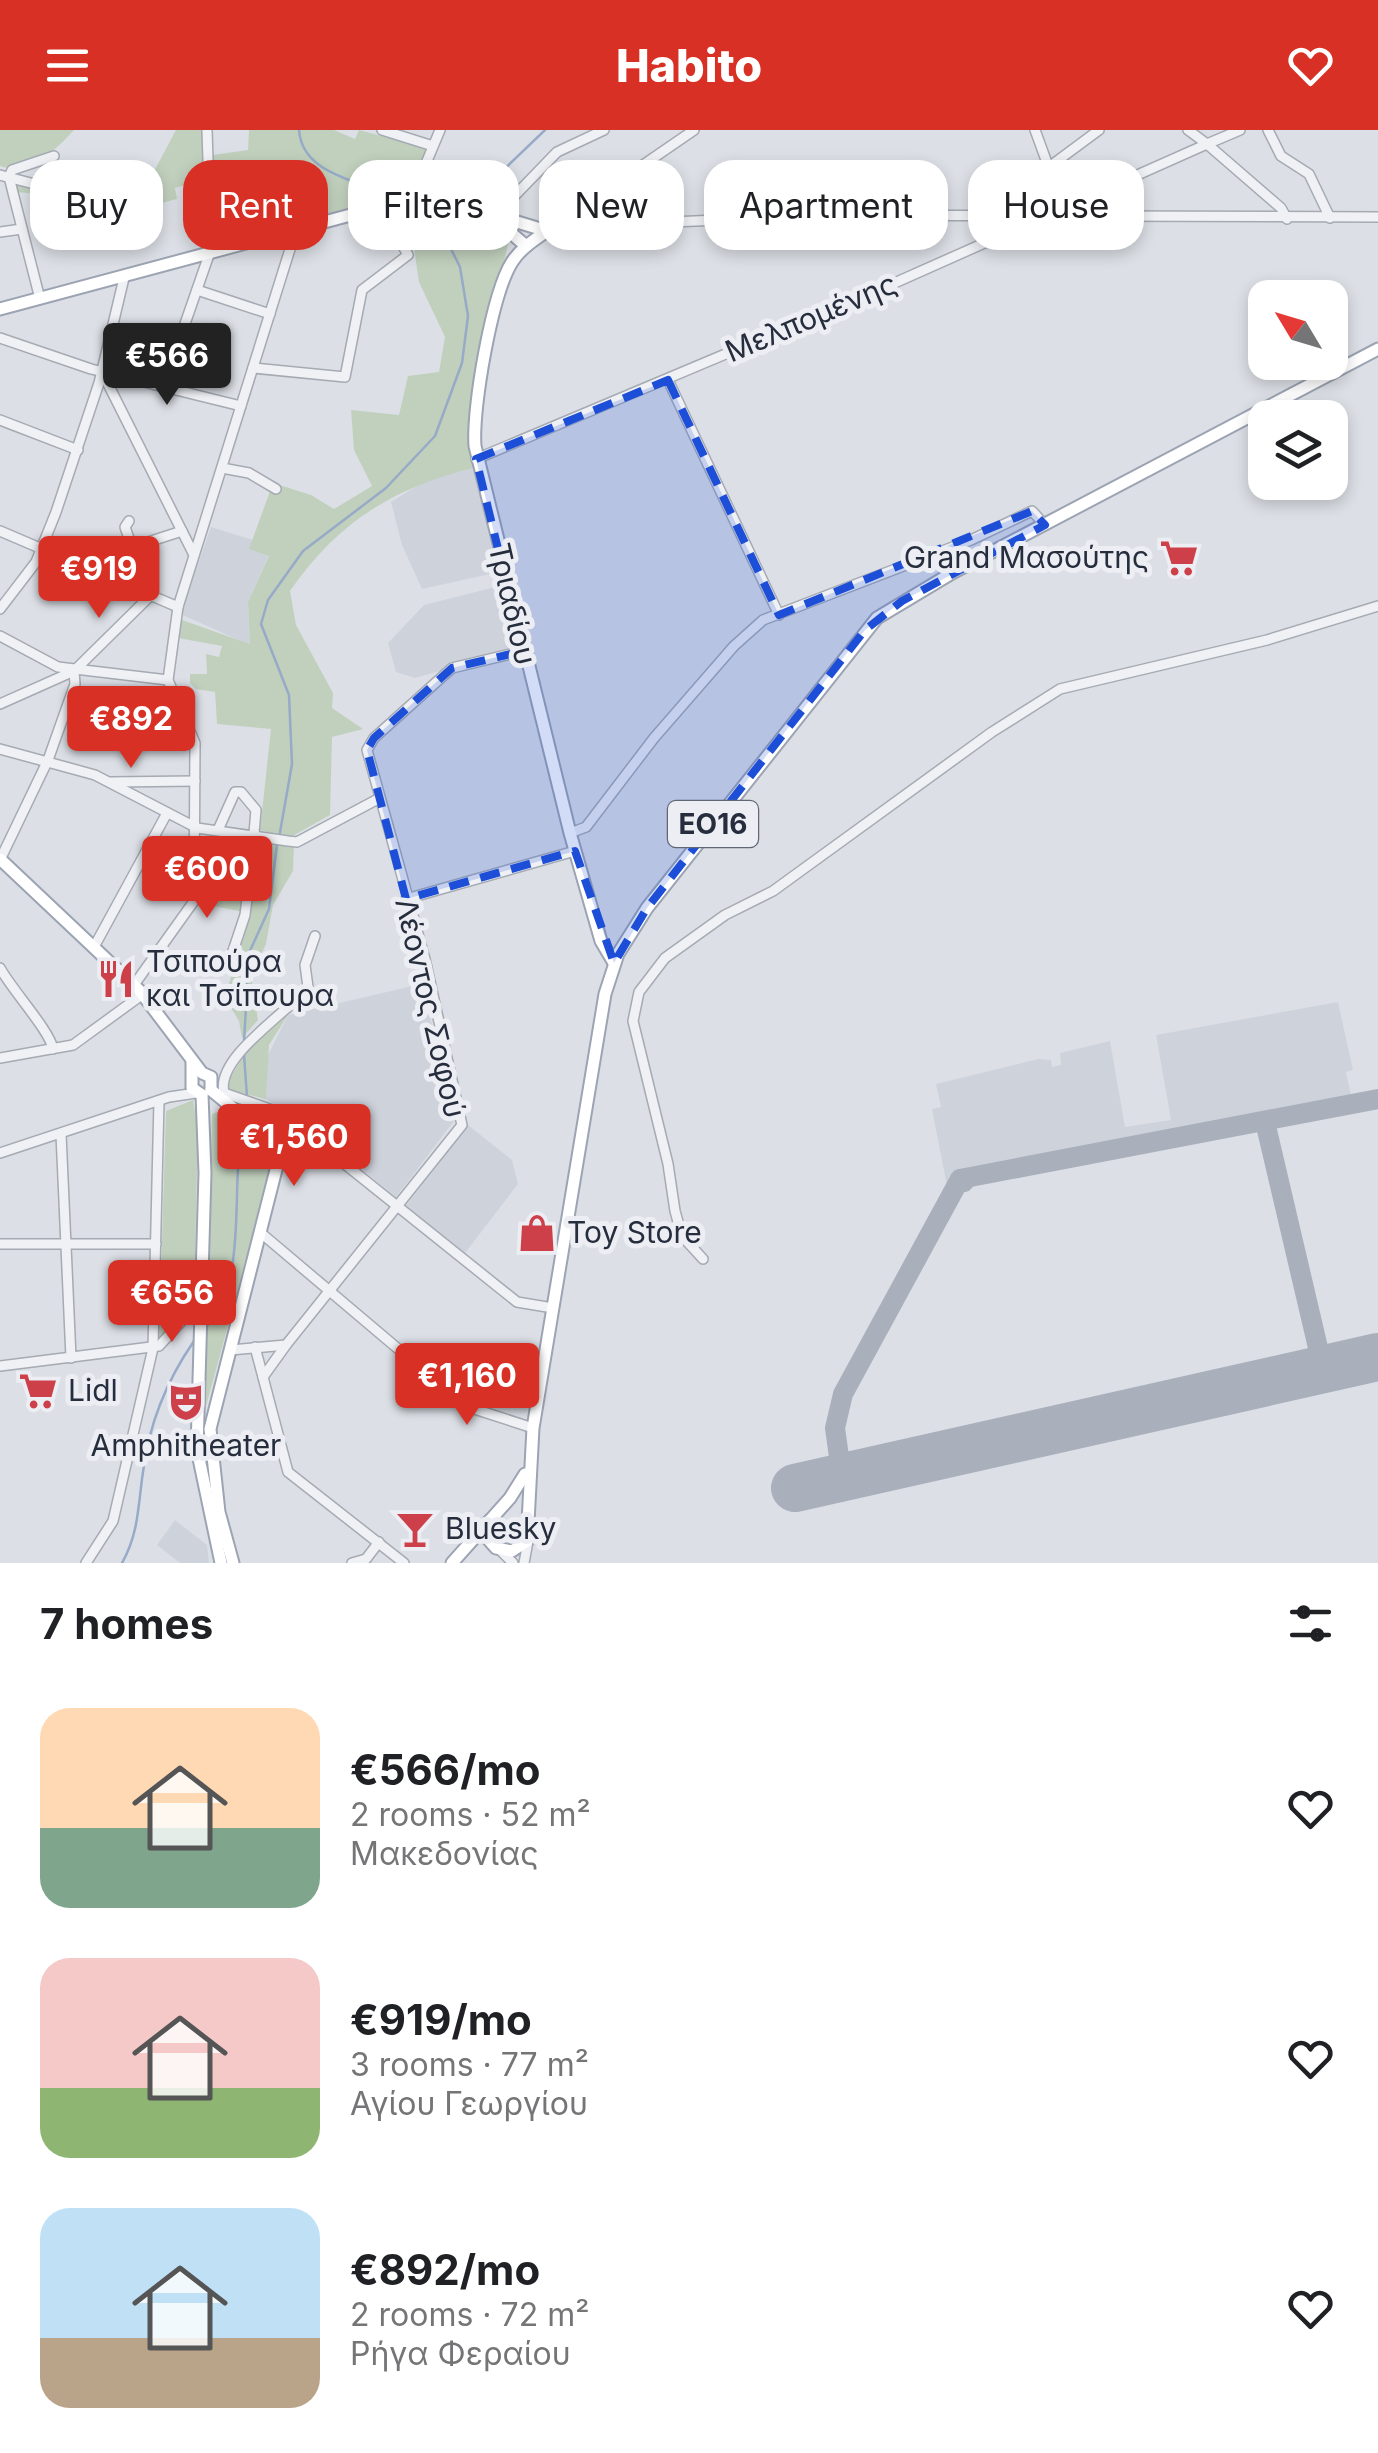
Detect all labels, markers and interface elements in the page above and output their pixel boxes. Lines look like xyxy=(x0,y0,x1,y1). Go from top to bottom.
icon: menu xyxy=(40,38,95,93)
text: Habito xyxy=(616,38,762,93)
icon: heart xyxy=(1283,38,1338,93)
chip: Buy xyxy=(30,160,163,250)
chip: Rent xyxy=(183,160,328,250)
chip: Filters xyxy=(348,160,519,250)
chip: New xyxy=(539,160,684,250)
chip: Apartment xyxy=(704,160,948,250)
chip: House xyxy=(968,160,1144,250)
street label: Μελπομένης xyxy=(720,265,902,369)
north arrow xyxy=(1248,280,1348,380)
map controls xyxy=(1248,280,1348,500)
pin: €566 xyxy=(108,323,226,408)
text: €566 xyxy=(125,336,209,375)
button: layers xyxy=(1248,400,1348,500)
pin: €919 xyxy=(40,536,158,621)
supermarket icon: Grand Μασούτης xyxy=(1158,537,1200,579)
place label: Grand Μασούτης xyxy=(904,539,1149,575)
street label: Τριαδίου xyxy=(482,540,544,668)
text: €919 xyxy=(60,549,138,588)
pin: €892 xyxy=(72,686,190,771)
text: €892 xyxy=(89,699,173,738)
road number: ΕΟ16 xyxy=(668,801,758,847)
pin: €600 xyxy=(148,836,266,921)
text: €600 xyxy=(164,849,250,888)
street label: Λέοντος Σοφού xyxy=(388,894,474,1121)
place label: Τσιπούρα και Τσίπουρα xyxy=(146,943,334,1013)
restaurant icon: Τσιπούρα και Τσίπουρα xyxy=(95,958,137,1000)
pin: €1,560 xyxy=(213,1104,375,1189)
text: €1,560 xyxy=(240,1117,349,1156)
shop icon: Toy Store xyxy=(516,1212,558,1254)
place label: Toy Store xyxy=(567,1214,702,1250)
pin: €656 xyxy=(113,1260,231,1345)
text: €656 xyxy=(130,1273,214,1312)
pin: €1,160 xyxy=(386,1343,548,1428)
text: €1,160 xyxy=(417,1356,517,1395)
supermarket icon: Lidl xyxy=(17,1370,59,1412)
place label: Lidl xyxy=(68,1372,118,1408)
theatre icon: Amphitheater xyxy=(165,1381,207,1423)
place label: Amphitheater xyxy=(91,1427,281,1463)
bar icon: Bluesky xyxy=(394,1508,436,1550)
place label: Bluesky xyxy=(445,1510,556,1546)
icon: filters xyxy=(1283,1596,1338,1651)
text: 7 homes xyxy=(40,1598,213,1649)
text: €566/mo xyxy=(350,1744,541,1795)
icon: home xyxy=(120,1748,240,1868)
icon: heart xyxy=(1283,1781,1338,1836)
text: 2 rooms · 52 m² xyxy=(350,1795,591,1834)
text: Μακεδονίας xyxy=(350,1834,538,1873)
text: €919/mo xyxy=(350,1994,532,2045)
icon: home xyxy=(120,1998,240,2118)
icon: heart xyxy=(1283,2031,1338,2086)
text: 3 rooms · 77 m² xyxy=(350,2045,589,2084)
text: Αγίου Γεωργίου xyxy=(350,2084,588,2123)
text: €892/mo xyxy=(350,2244,540,2295)
icon: home xyxy=(120,2248,240,2368)
icon: heart xyxy=(1283,2281,1338,2336)
text: 2 rooms · 72 m² xyxy=(350,2295,589,2334)
text: Ρήγα Φεραίου xyxy=(350,2334,571,2373)

